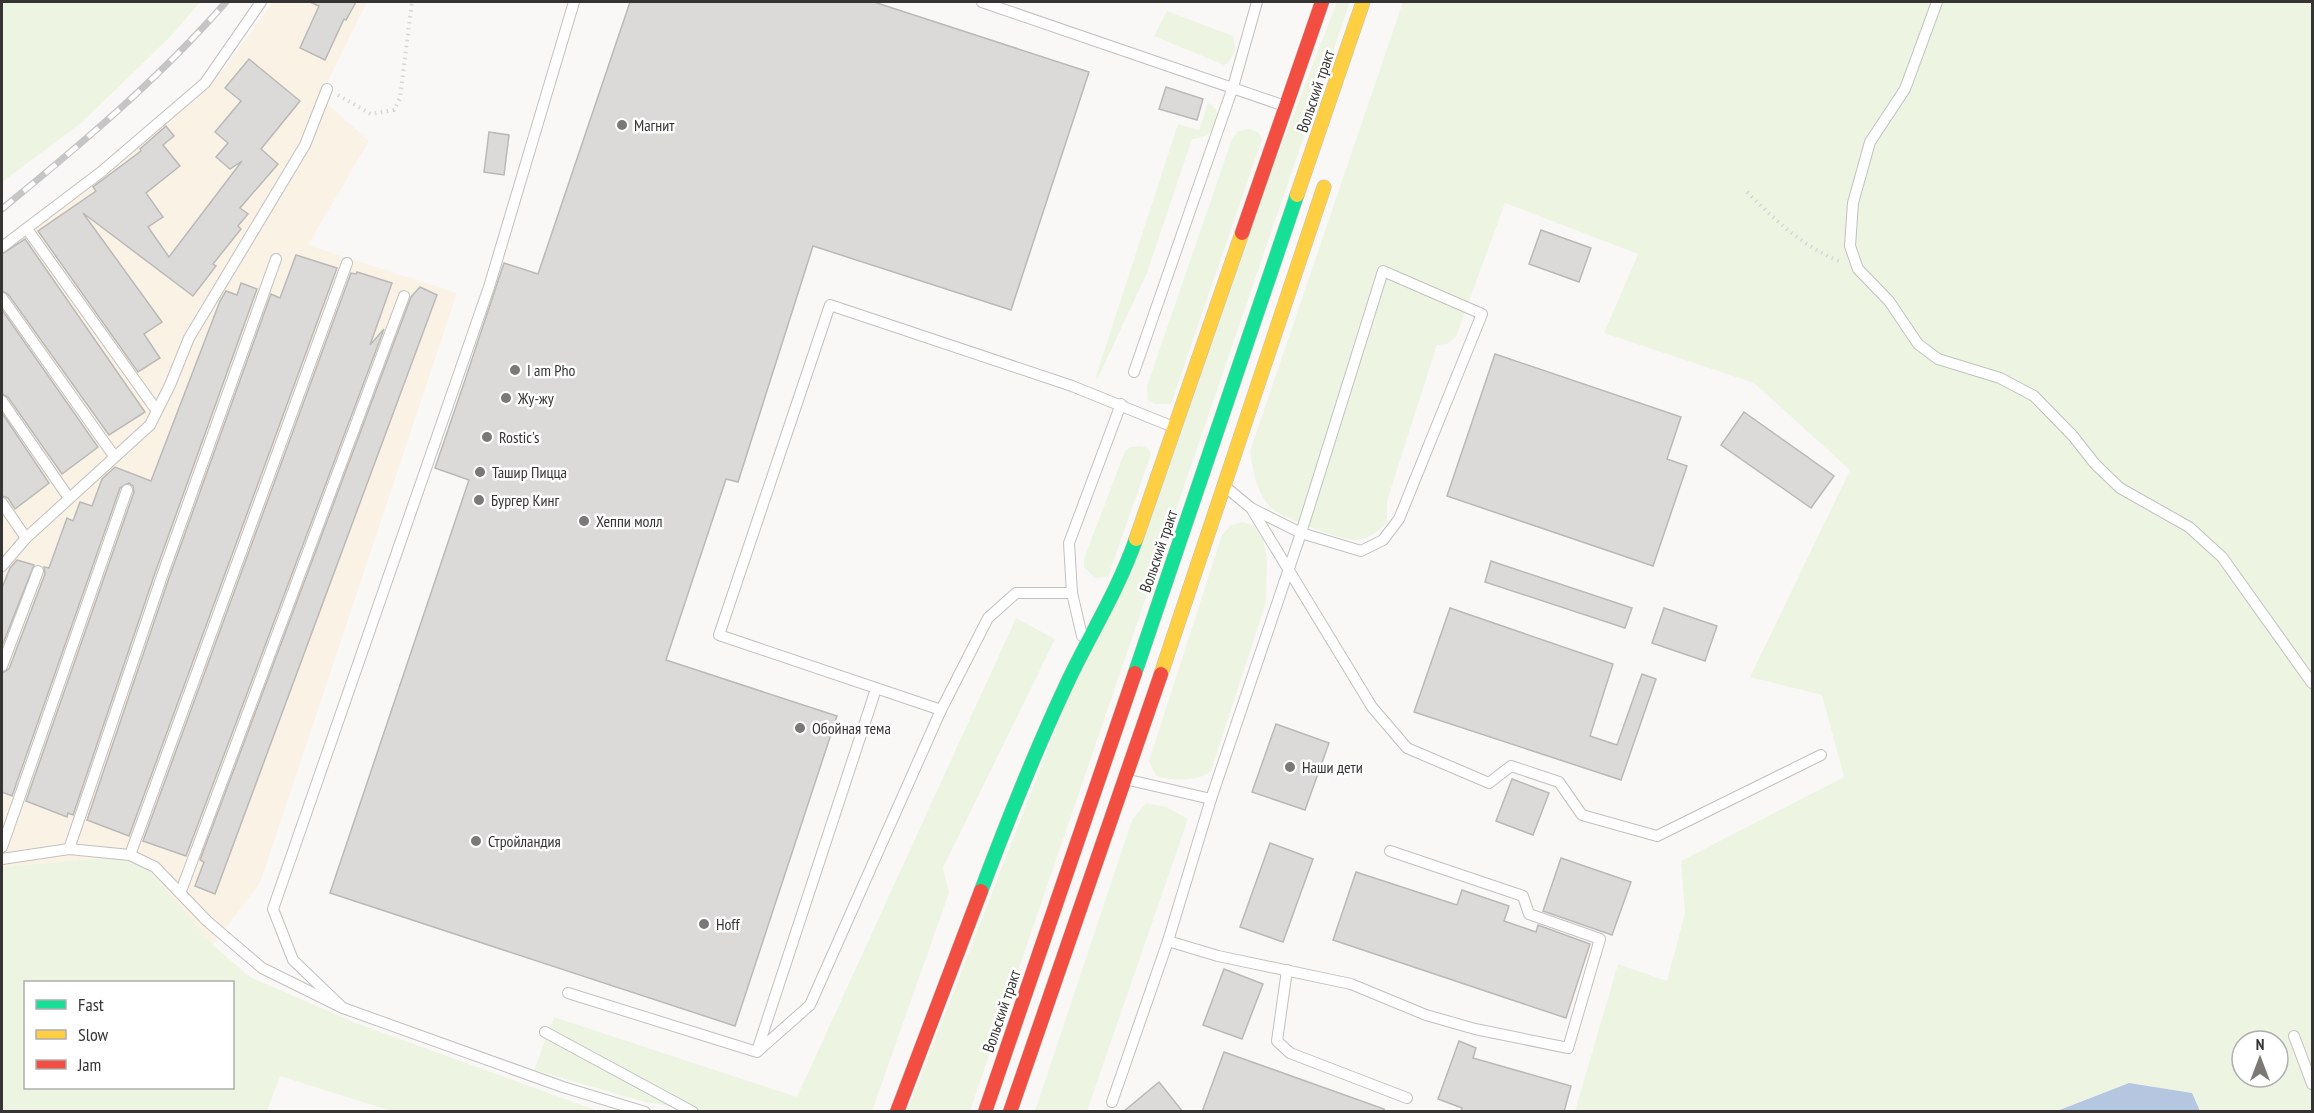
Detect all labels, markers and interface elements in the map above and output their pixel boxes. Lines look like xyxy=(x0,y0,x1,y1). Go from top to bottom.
street label: Вольский тракт xyxy=(1292,46,1339,135)
place label: Магнит xyxy=(634,115,675,135)
marker: Магнит xyxy=(615,118,629,132)
place label: I am Pho xyxy=(527,360,576,380)
marker: I am Pho xyxy=(508,363,522,377)
place label: Жу-жу xyxy=(517,388,554,408)
marker: Жу-жу xyxy=(499,391,513,405)
place label: Rostic's xyxy=(499,427,539,447)
marker: Rostic's xyxy=(480,430,494,444)
place label: Ташир Пицца xyxy=(492,462,567,482)
marker: Ташир Пицца xyxy=(473,465,487,479)
place label: Бургер Кинг xyxy=(491,490,559,510)
marker: Бургер Кинг xyxy=(472,493,486,507)
street label: Вольский тракт xyxy=(1135,506,1182,595)
place label: Хеппи молл xyxy=(596,511,663,531)
marker: Хеппи молл xyxy=(577,514,591,528)
place label: Обойная тема xyxy=(812,718,891,738)
marker: Обойная тема xyxy=(793,721,807,735)
place label: Наши дети xyxy=(1302,757,1363,777)
marker: Наши дети xyxy=(1283,760,1297,774)
place label: Стройландия xyxy=(488,831,561,851)
marker: Стройландия xyxy=(469,834,483,848)
place label: Hoff xyxy=(716,914,740,934)
marker: Hoff xyxy=(697,917,711,931)
street label: Вольский тракт xyxy=(978,966,1025,1055)
legend xyxy=(24,981,234,1089)
text: Fast xyxy=(78,993,104,1016)
text: Slow xyxy=(78,1023,109,1046)
north arrow xyxy=(2230,1029,2290,1089)
text: N xyxy=(2256,1034,2264,1054)
text: Jam xyxy=(77,1053,101,1076)

